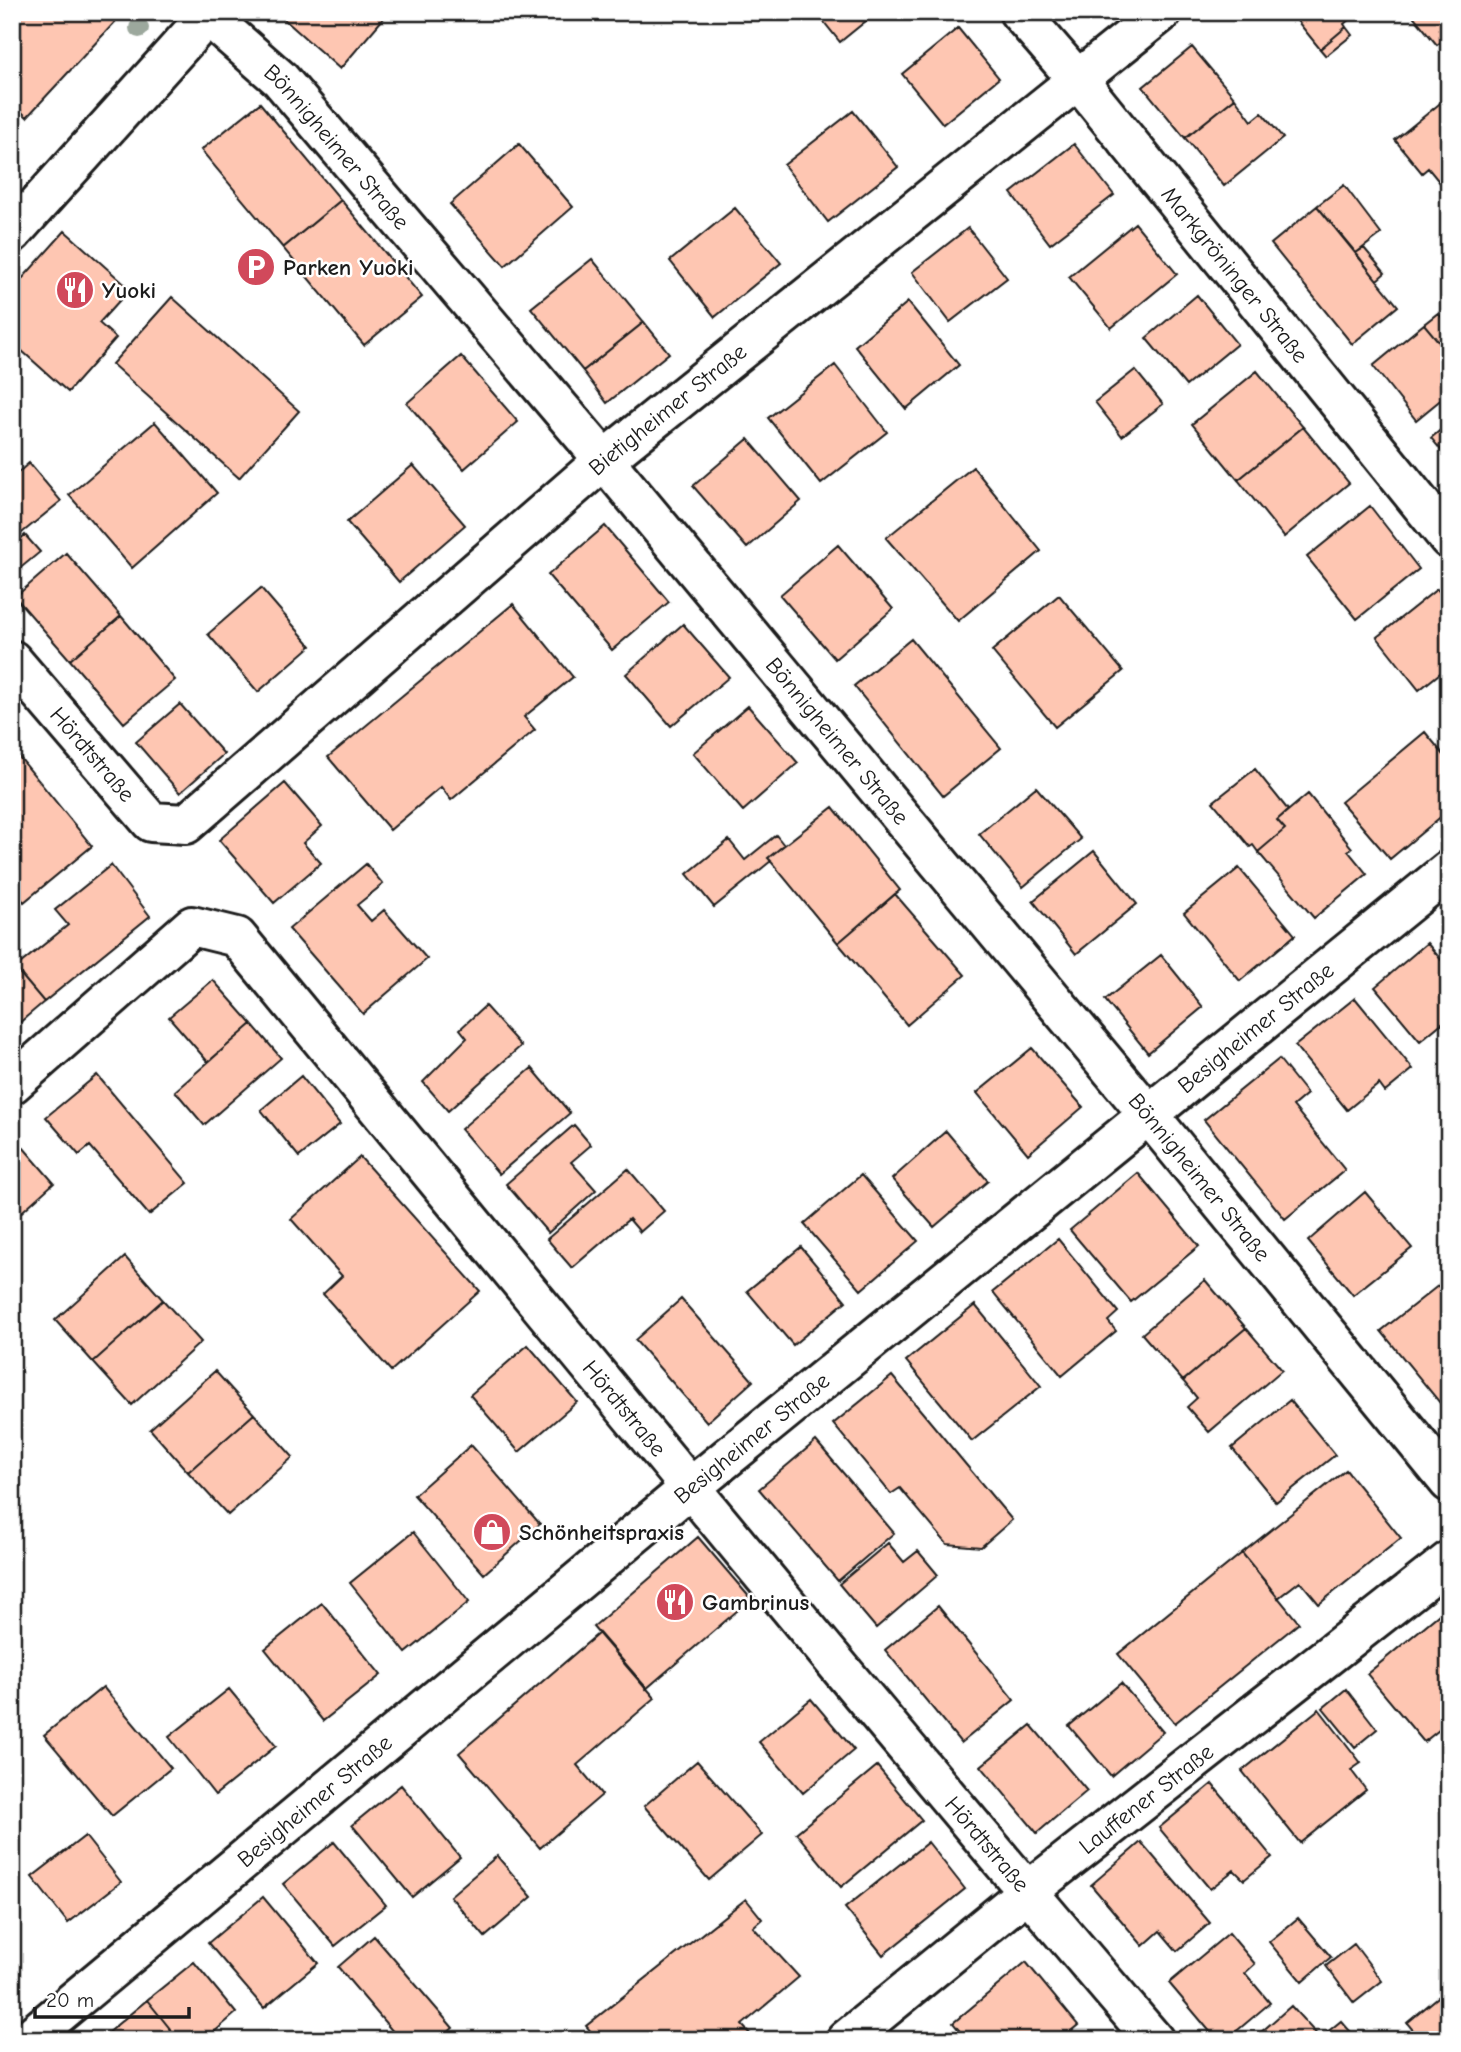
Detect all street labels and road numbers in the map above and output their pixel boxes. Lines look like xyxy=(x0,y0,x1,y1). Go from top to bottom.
street label: Bönnigheimer Straße xyxy=(258,58,415,235)
street label: Markgröninger Straße xyxy=(1156,181,1314,368)
street label: Bietigheimer Straße xyxy=(583,338,752,481)
street label: Bönnigheimer Straße xyxy=(760,652,915,830)
street label: Hördtstraße xyxy=(44,701,141,807)
street label: Besigheimer Straße xyxy=(1173,957,1339,1099)
street label: Bönnigheimer Straße xyxy=(1123,1088,1276,1267)
street label: Hördtstraße xyxy=(577,1355,672,1462)
street label: Besigheimer Straße xyxy=(669,1367,835,1510)
street label: Besigheimer Straße xyxy=(232,1729,397,1873)
street label: Lauffener Straße xyxy=(1074,1738,1219,1860)
street label: Hördtstraße xyxy=(939,1791,1035,1897)

